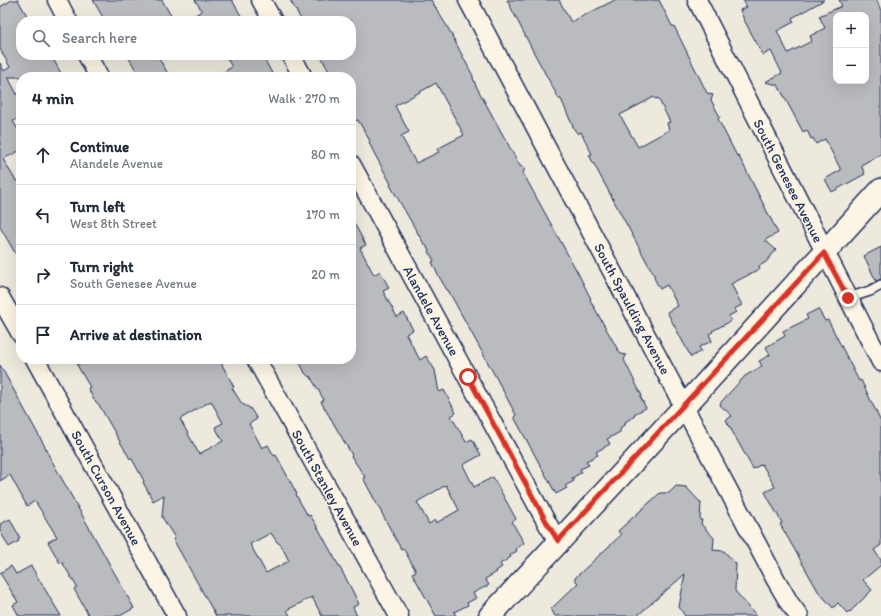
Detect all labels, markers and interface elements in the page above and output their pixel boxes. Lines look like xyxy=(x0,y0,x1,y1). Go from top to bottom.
map controls xyxy=(833,12,869,84)
button: + xyxy=(833,12,869,48)
search box xyxy=(16,16,356,60)
icon: search xyxy=(30,27,52,49)
text: Search here xyxy=(62,29,137,47)
button: − xyxy=(833,48,869,84)
text: 4 min xyxy=(32,88,74,108)
text: Walk · 270 m xyxy=(268,91,340,106)
street label: South Genesee Avenue xyxy=(749,116,827,246)
text: Continue xyxy=(70,138,129,156)
icon: ahead xyxy=(32,144,54,166)
text: 80 m xyxy=(311,147,340,162)
text: Alandele Avenue xyxy=(70,156,163,171)
text: Turn left xyxy=(70,198,125,216)
icon: left xyxy=(32,204,54,226)
text: 170 m xyxy=(306,207,340,222)
text: West 8th Street xyxy=(70,216,157,231)
street label: South Spaulding Avenue xyxy=(590,240,674,378)
text: Turn right xyxy=(70,258,134,276)
street label: Alandele Avenue xyxy=(399,263,463,359)
icon: right xyxy=(32,264,54,286)
text: 20 m xyxy=(311,267,340,282)
text: South Genesee Avenue xyxy=(70,276,197,291)
route end xyxy=(839,289,857,307)
icon: arrive xyxy=(32,324,54,346)
text: Arrive at destination xyxy=(70,326,202,344)
route start xyxy=(459,368,477,386)
street label: South Curson Avenue xyxy=(67,427,145,549)
street label: South Stanley Avenue xyxy=(288,427,366,550)

